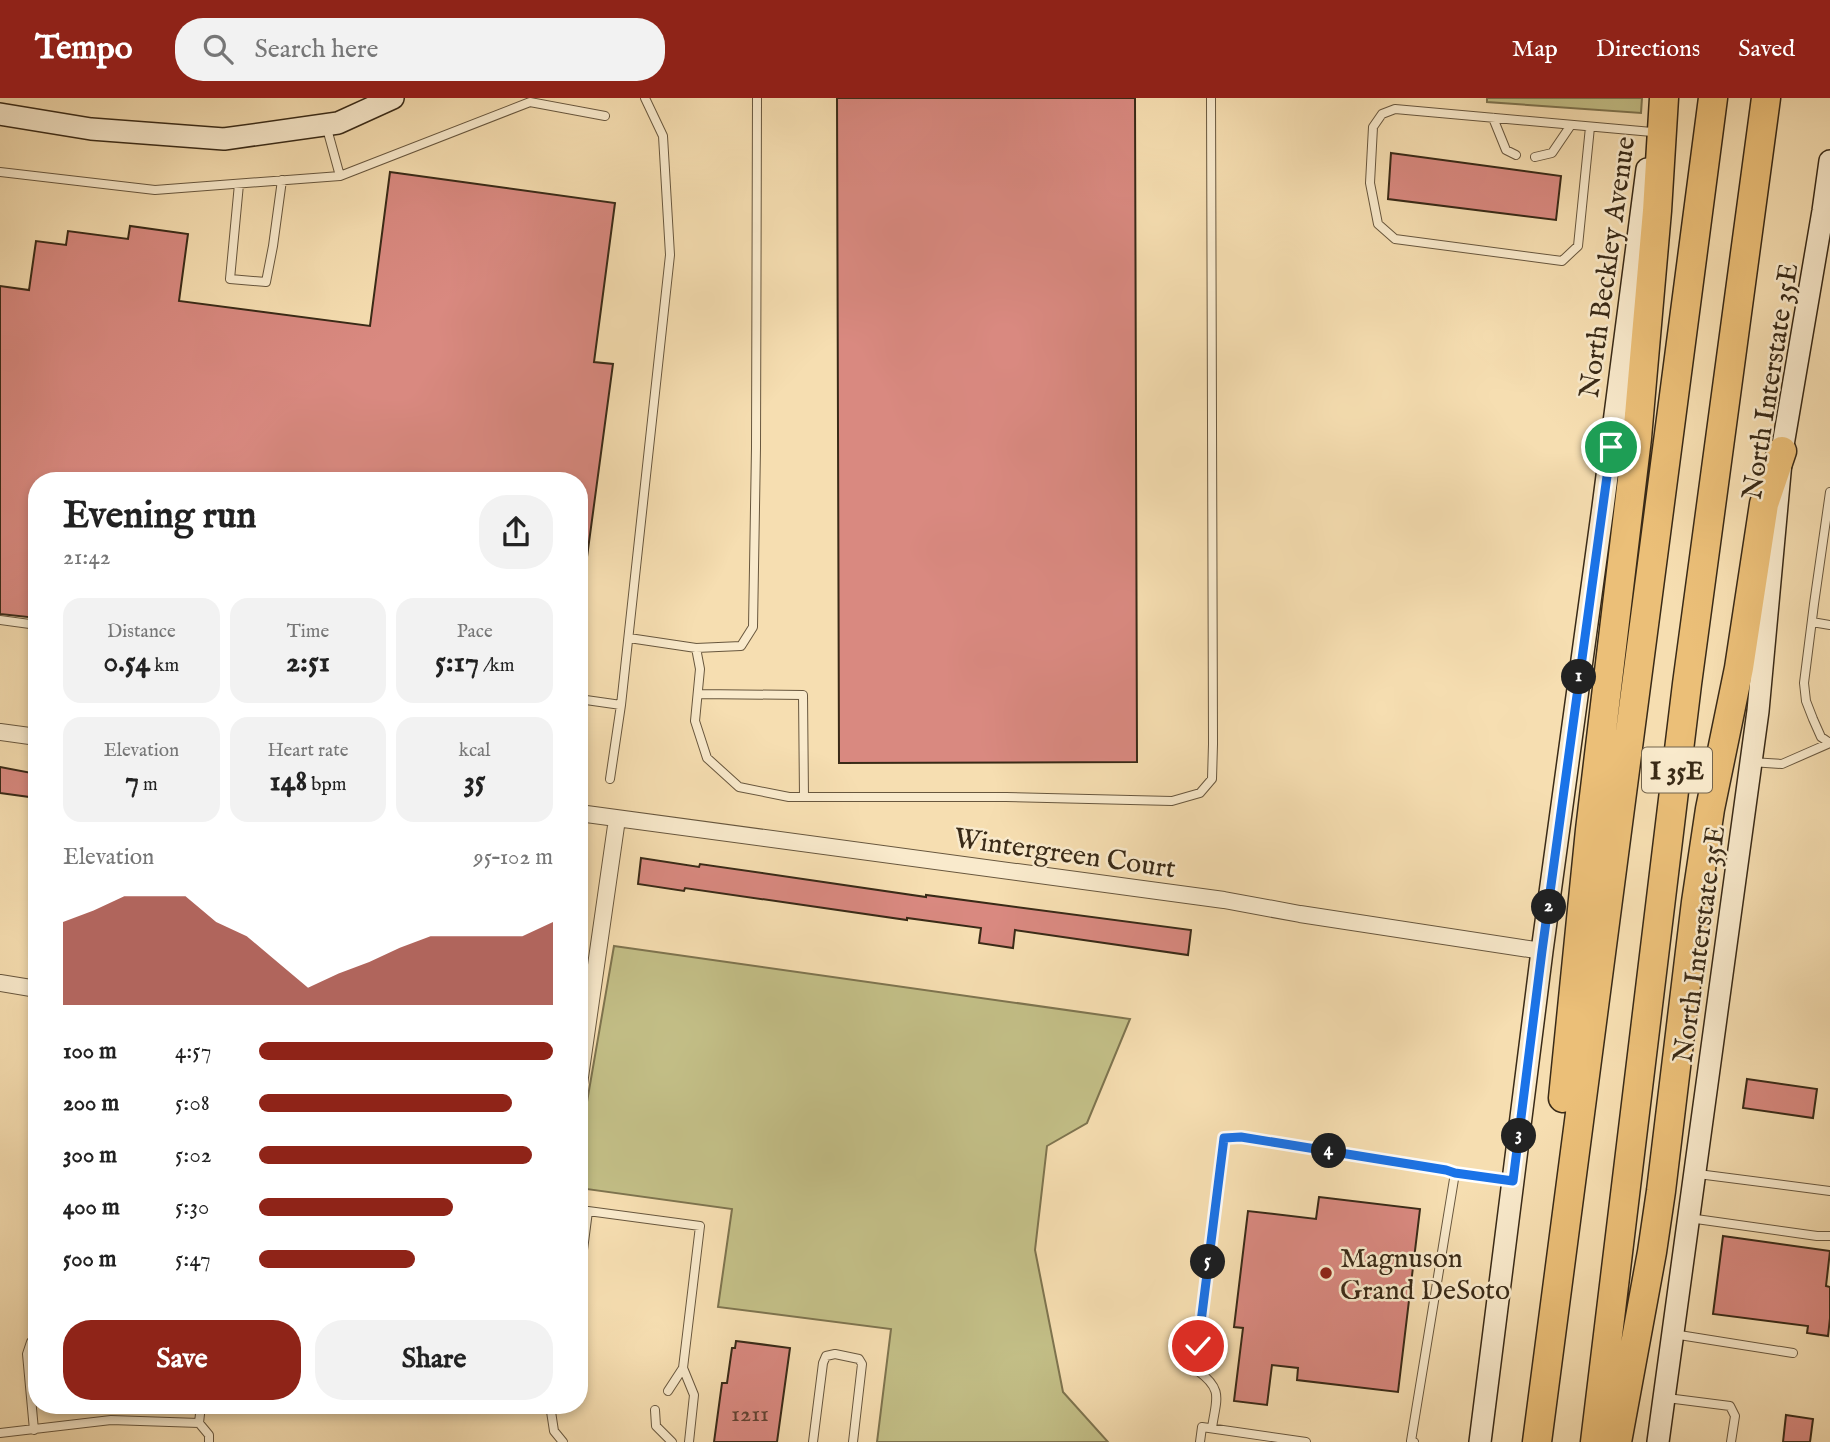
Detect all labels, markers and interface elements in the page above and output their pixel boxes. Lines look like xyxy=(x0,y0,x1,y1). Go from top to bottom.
search box xyxy=(175,18,665,81)
text: Tempo xyxy=(35,28,133,70)
icon: search xyxy=(199,30,237,68)
text: Search here xyxy=(255,33,378,66)
text: Map xyxy=(1512,34,1558,65)
text: Directions xyxy=(1596,34,1700,65)
text: Saved xyxy=(1738,34,1795,65)
street label: North Beckley Avenue xyxy=(1573,134,1644,400)
street label: North Interstate 35E xyxy=(1735,261,1807,502)
pin xyxy=(1581,417,1641,477)
icon: arrive xyxy=(1592,428,1630,466)
text: Evening run xyxy=(63,493,257,541)
button: share xyxy=(479,495,553,569)
text: 21:42 xyxy=(63,543,111,572)
text: Distance xyxy=(107,620,176,644)
text: Time xyxy=(287,620,329,644)
text: Pace xyxy=(457,620,493,644)
text: 0.54 xyxy=(104,644,150,682)
text: 2:51 xyxy=(286,644,330,682)
text: 5:17 xyxy=(435,644,479,682)
text: km xyxy=(150,654,179,678)
text: /km xyxy=(479,654,514,678)
pin: 1 xyxy=(1562,660,1596,694)
text: 1 xyxy=(1575,664,1582,688)
text: Elevation xyxy=(104,739,179,763)
text: Heart rate xyxy=(267,739,349,763)
text: kcal xyxy=(459,739,491,763)
road number: I 35E xyxy=(1642,748,1712,792)
text: 7 xyxy=(125,763,139,801)
text: 148 xyxy=(270,763,307,801)
text: 35 xyxy=(464,763,486,801)
text: m xyxy=(139,773,158,797)
text: bpm xyxy=(307,773,346,797)
street label: Wintergreen Court xyxy=(952,822,1178,887)
street label: North Interstate 35E xyxy=(1667,824,1734,1065)
text: Elevation xyxy=(63,843,154,872)
text: 95–102 m xyxy=(474,843,553,872)
pin: 2 xyxy=(1532,890,1566,924)
text: 2 xyxy=(1544,894,1553,918)
text: 100 m xyxy=(63,1037,117,1066)
text: 4:57 xyxy=(175,1037,211,1066)
text: 200 m xyxy=(63,1089,119,1118)
text: 5:08 xyxy=(175,1089,210,1118)
pin: 3 xyxy=(1502,1118,1536,1154)
text: 3 xyxy=(1515,1123,1522,1147)
pin: 4 xyxy=(1312,1134,1346,1168)
text: 4 xyxy=(1324,1138,1333,1162)
text: 300 m xyxy=(63,1141,117,1170)
text: 5:02 xyxy=(175,1141,212,1170)
text: 400 m xyxy=(63,1193,120,1222)
text: 5:30 xyxy=(175,1193,209,1222)
place label: Magnuson Grand DeSoto xyxy=(1340,1242,1510,1309)
pin: 5 xyxy=(1190,1244,1226,1280)
text: 500 m xyxy=(63,1245,117,1274)
text: 5:47 xyxy=(175,1245,211,1274)
text: 5 xyxy=(1204,1249,1211,1273)
marker: Magnuson Grand DeSoto xyxy=(1318,1265,1334,1281)
pin xyxy=(1168,1316,1228,1376)
button: Save xyxy=(63,1320,301,1400)
button: Share xyxy=(315,1320,553,1400)
icon: check xyxy=(1179,1327,1217,1365)
house number: 1211 xyxy=(731,1399,769,1430)

